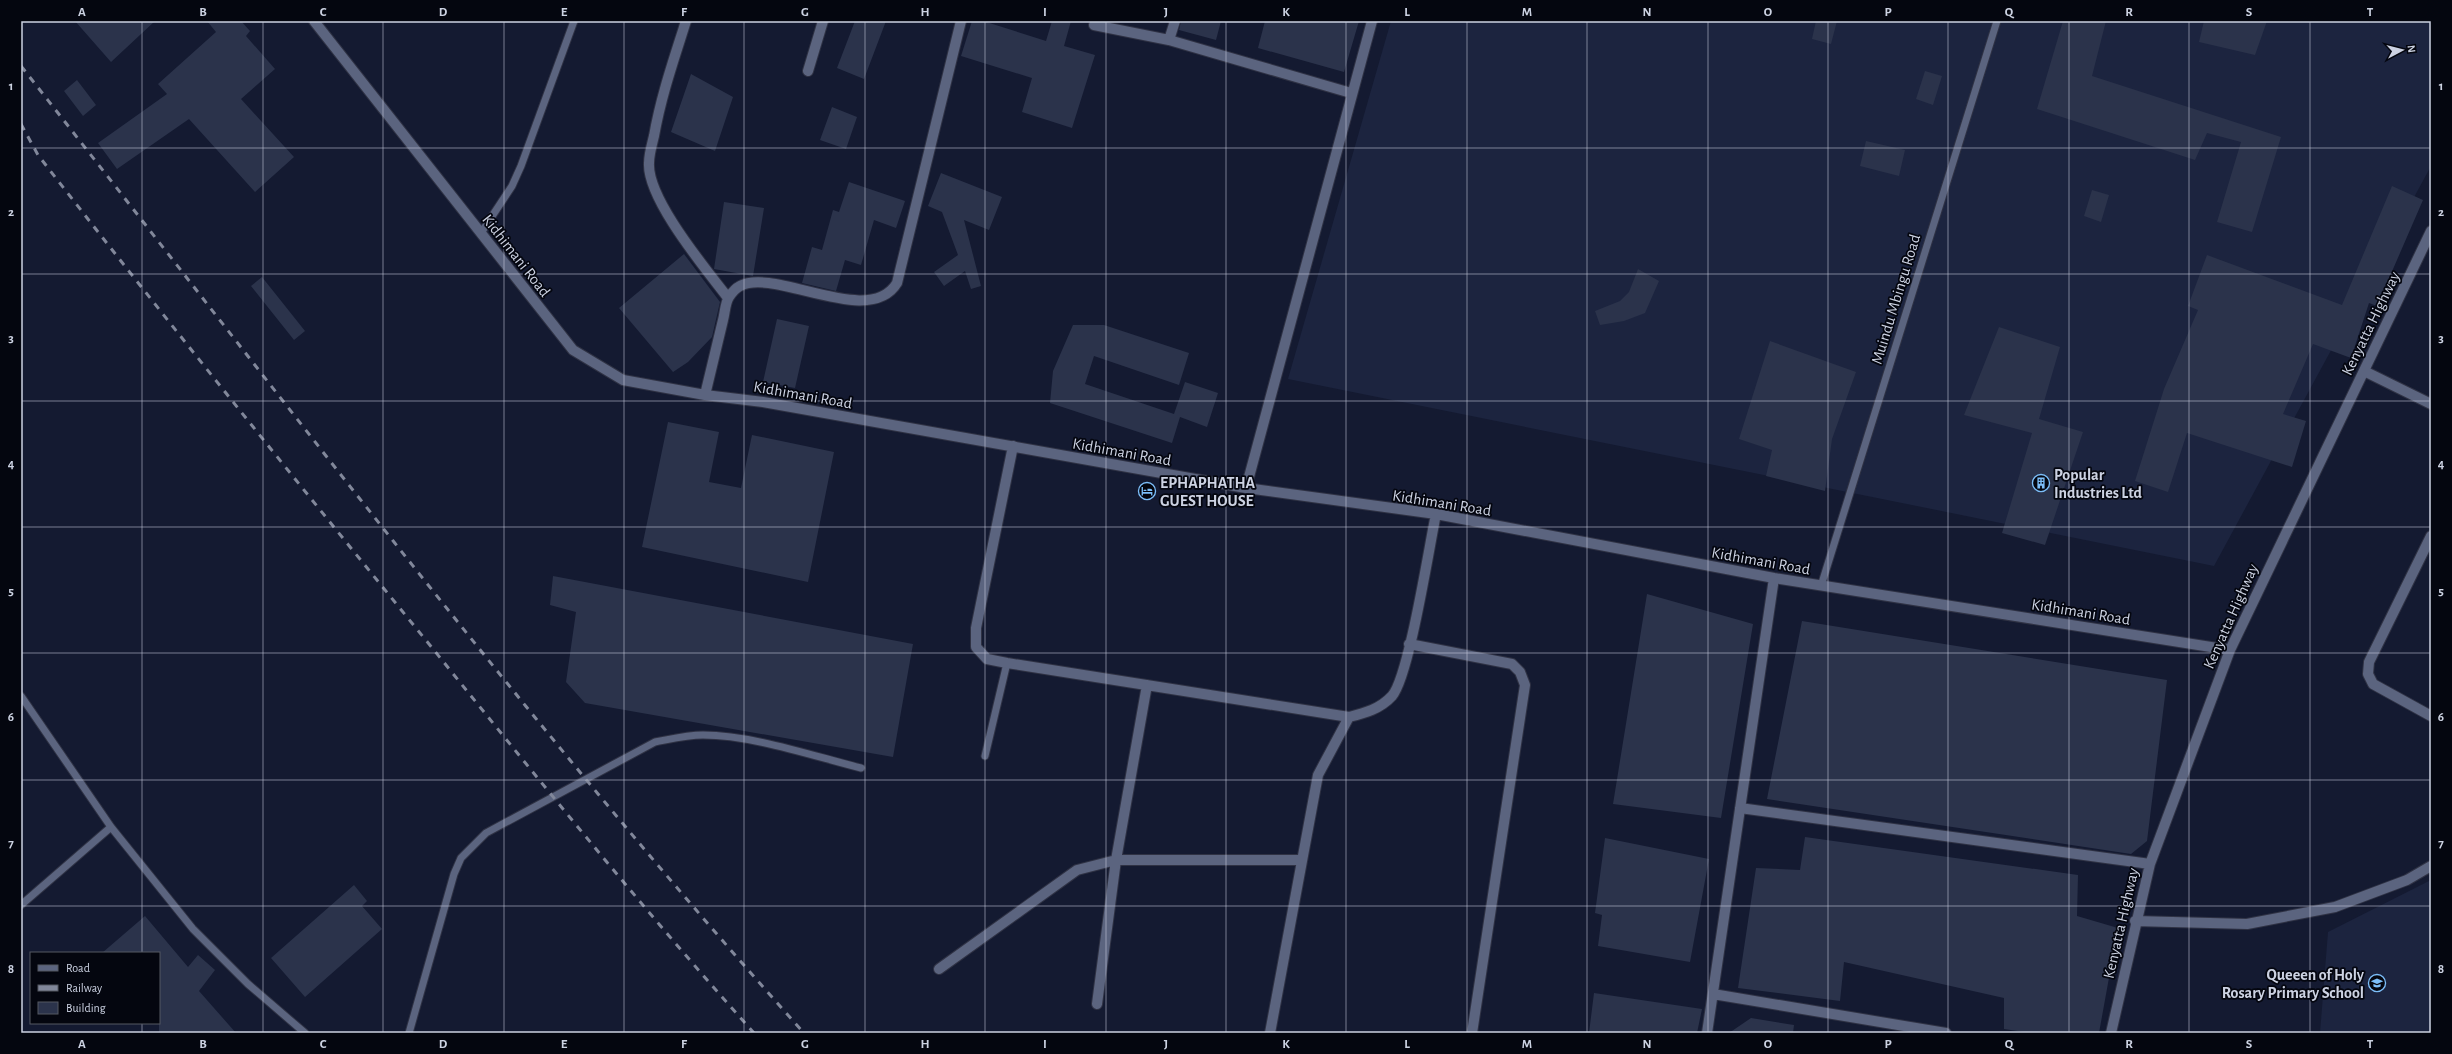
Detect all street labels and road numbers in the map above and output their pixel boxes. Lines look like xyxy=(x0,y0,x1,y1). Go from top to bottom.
street label: Kidhimani Road xyxy=(479,211,553,300)
street label: Muindu Mbingu Road xyxy=(1869,232,1923,366)
street label: Kenyatta Highway xyxy=(2339,269,2404,378)
street label: Kidhimani Road xyxy=(752,378,853,412)
street label: Kidhimani Road xyxy=(1071,435,1172,469)
street label: Kidhimani Road xyxy=(1391,487,1492,519)
street label: Kidhimani Road xyxy=(1710,544,1811,578)
street label: Kenyatta Highway xyxy=(2201,561,2262,672)
street label: Kidhimani Road xyxy=(2030,596,2131,628)
street label: Kenyatta Highway xyxy=(2100,866,2143,980)

